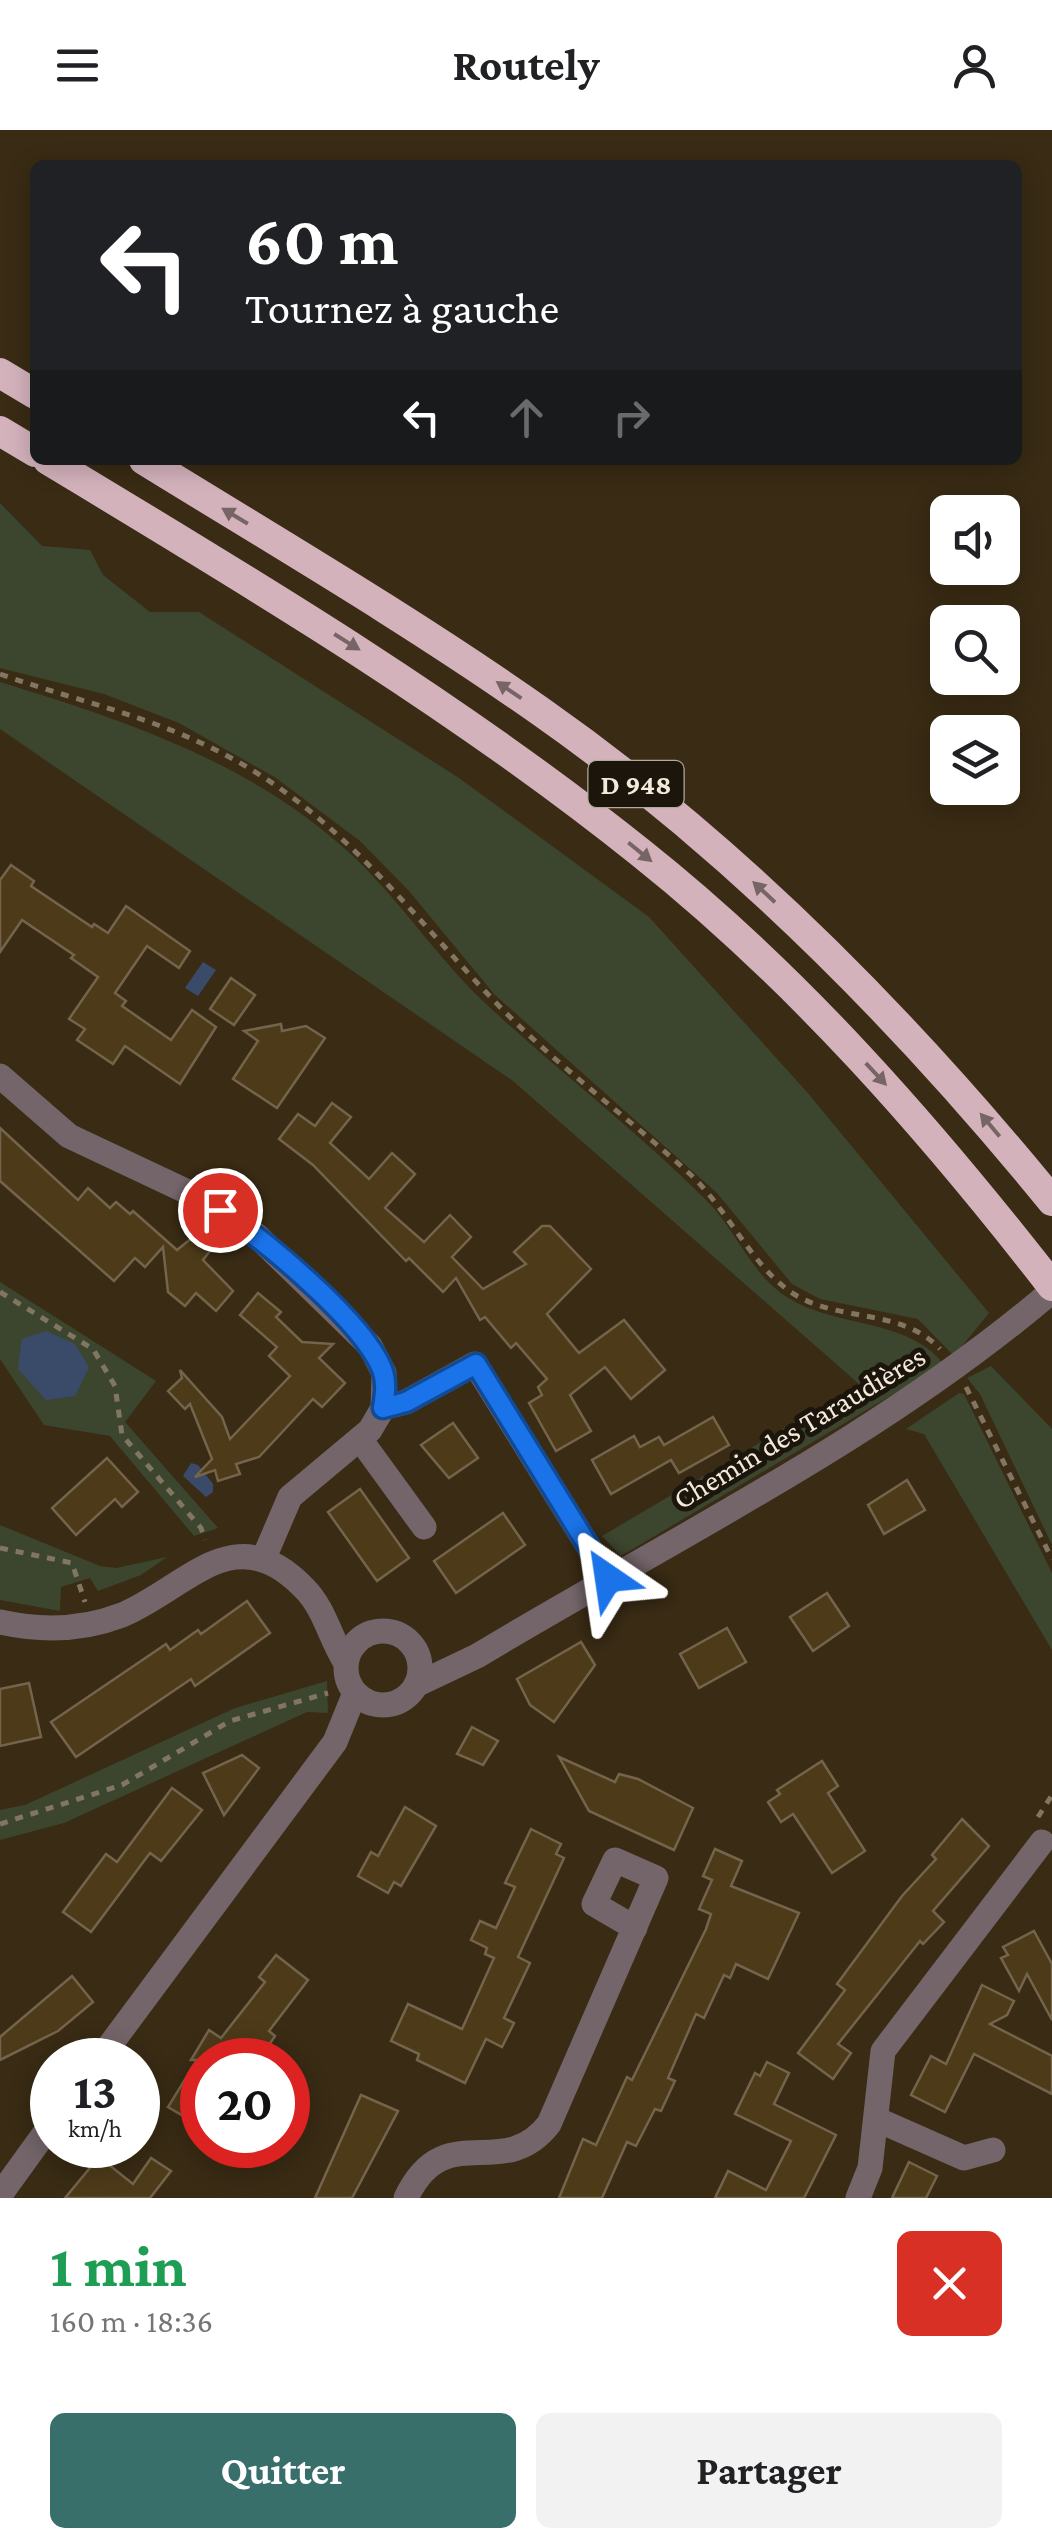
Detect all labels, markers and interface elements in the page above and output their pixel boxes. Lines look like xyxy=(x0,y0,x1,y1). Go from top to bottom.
icon: menu xyxy=(50,38,105,93)
icon: person xyxy=(947,38,1002,93)
text: Routely xyxy=(452,40,600,90)
icon: left xyxy=(80,200,210,330)
text: 60 m xyxy=(245,201,398,279)
text: Tournez à gauche xyxy=(245,283,559,333)
icon: left xyxy=(394,390,449,445)
icon: ahead xyxy=(499,390,554,445)
icon: right xyxy=(604,390,659,445)
map controls xyxy=(930,495,1020,805)
button: sound xyxy=(930,495,1020,585)
one-way arrow xyxy=(221,508,249,525)
button: search xyxy=(930,605,1020,695)
one-way arrow xyxy=(333,633,361,651)
one-way arrow xyxy=(496,682,523,700)
button: layers xyxy=(930,715,1020,805)
road number: D 948 xyxy=(588,761,684,807)
one-way arrow xyxy=(627,841,652,862)
one-way arrow xyxy=(752,882,777,904)
one-way arrow xyxy=(865,1061,887,1086)
one-way arrow xyxy=(980,1113,1001,1138)
pin xyxy=(178,1168,263,1253)
icon: arrive xyxy=(193,1183,248,1238)
street label: Chemin des Taraudières xyxy=(667,1339,931,1515)
position arrow xyxy=(556,1526,660,1630)
speed limit sign: 20 xyxy=(180,2038,310,2168)
text: 13 xyxy=(73,2063,117,2119)
text: km/h xyxy=(68,2115,122,2142)
button: close xyxy=(897,2231,1002,2336)
text: 1 min xyxy=(50,2232,187,2299)
text: 160 m · 18:36 xyxy=(50,2303,213,2339)
button: Quitter xyxy=(50,2413,516,2528)
button: Partager xyxy=(536,2413,1002,2528)

